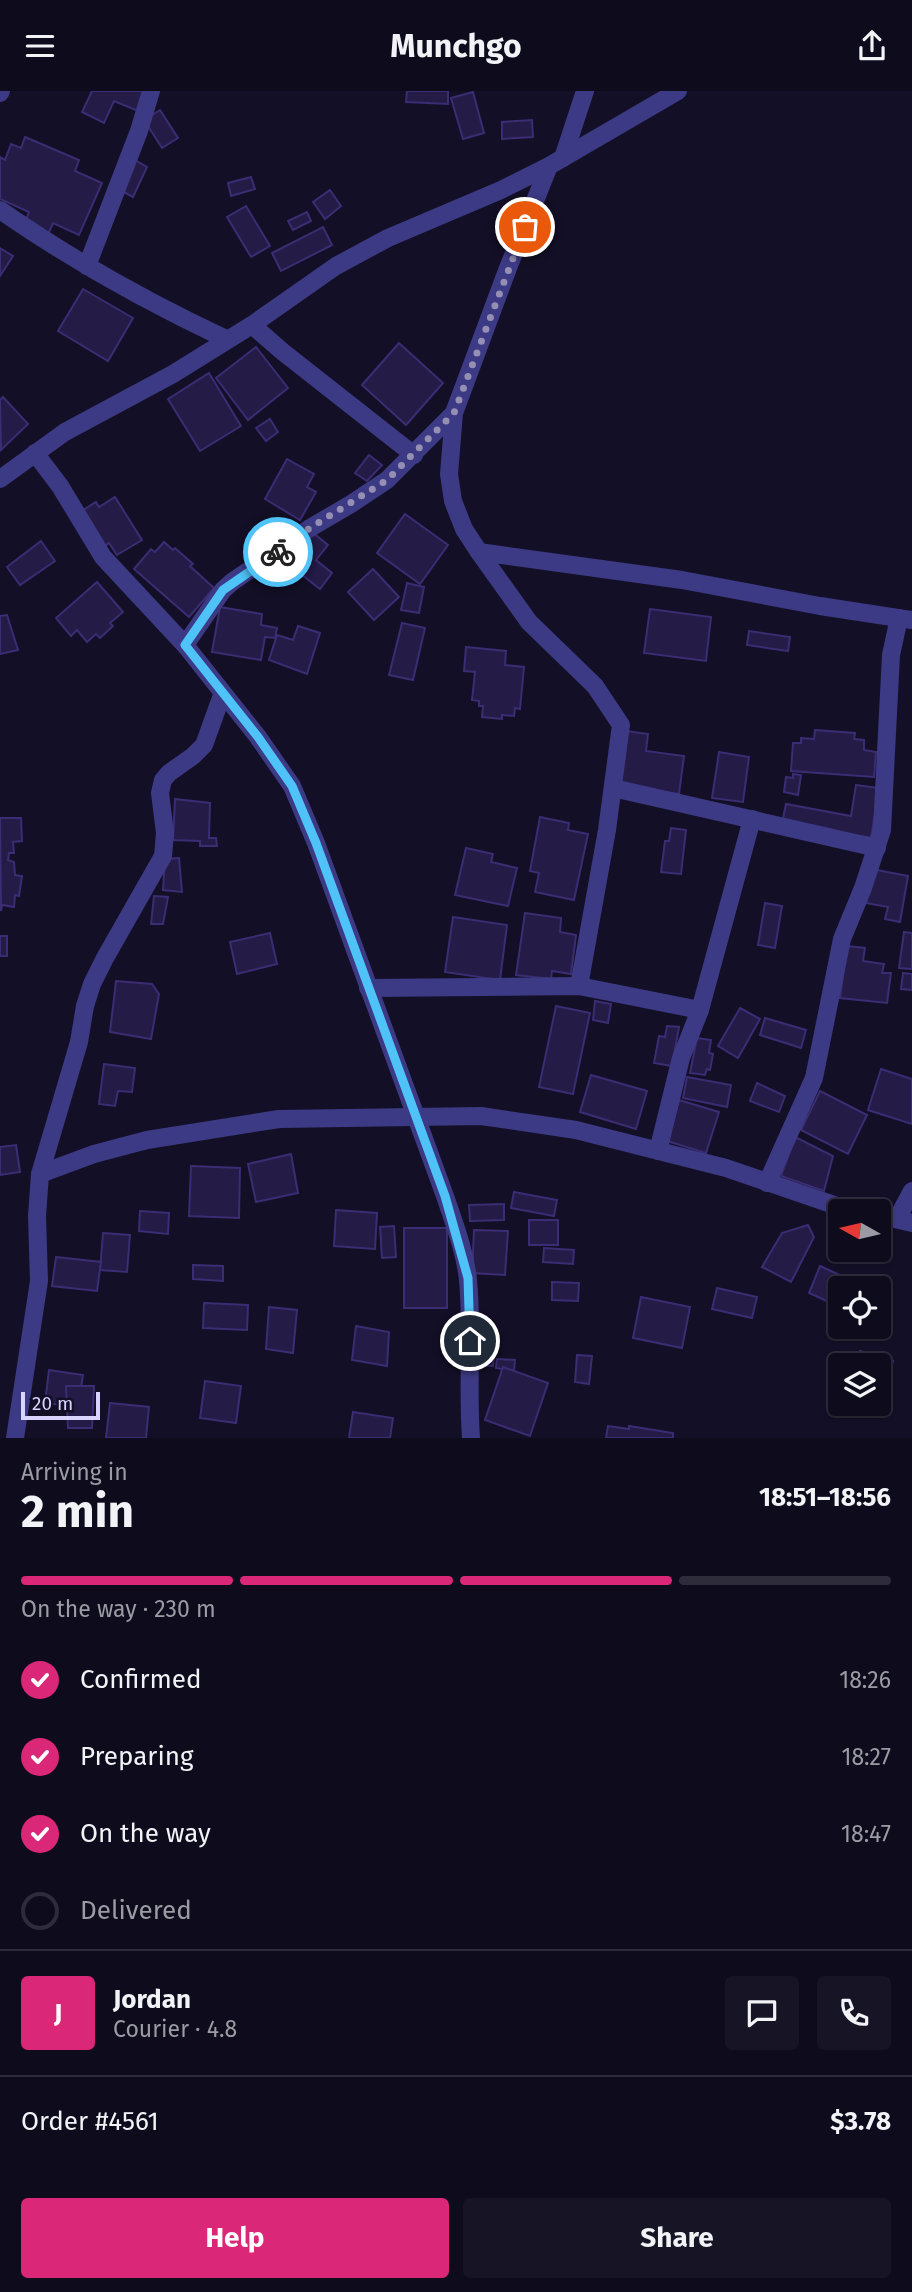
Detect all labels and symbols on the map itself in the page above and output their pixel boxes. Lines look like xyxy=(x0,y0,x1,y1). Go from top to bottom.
pin xyxy=(495,197,555,257)
courier xyxy=(243,517,313,587)
north arrow xyxy=(828,1199,891,1262)
pin xyxy=(440,1311,500,1371)
scale bar xyxy=(21,1389,100,1421)

